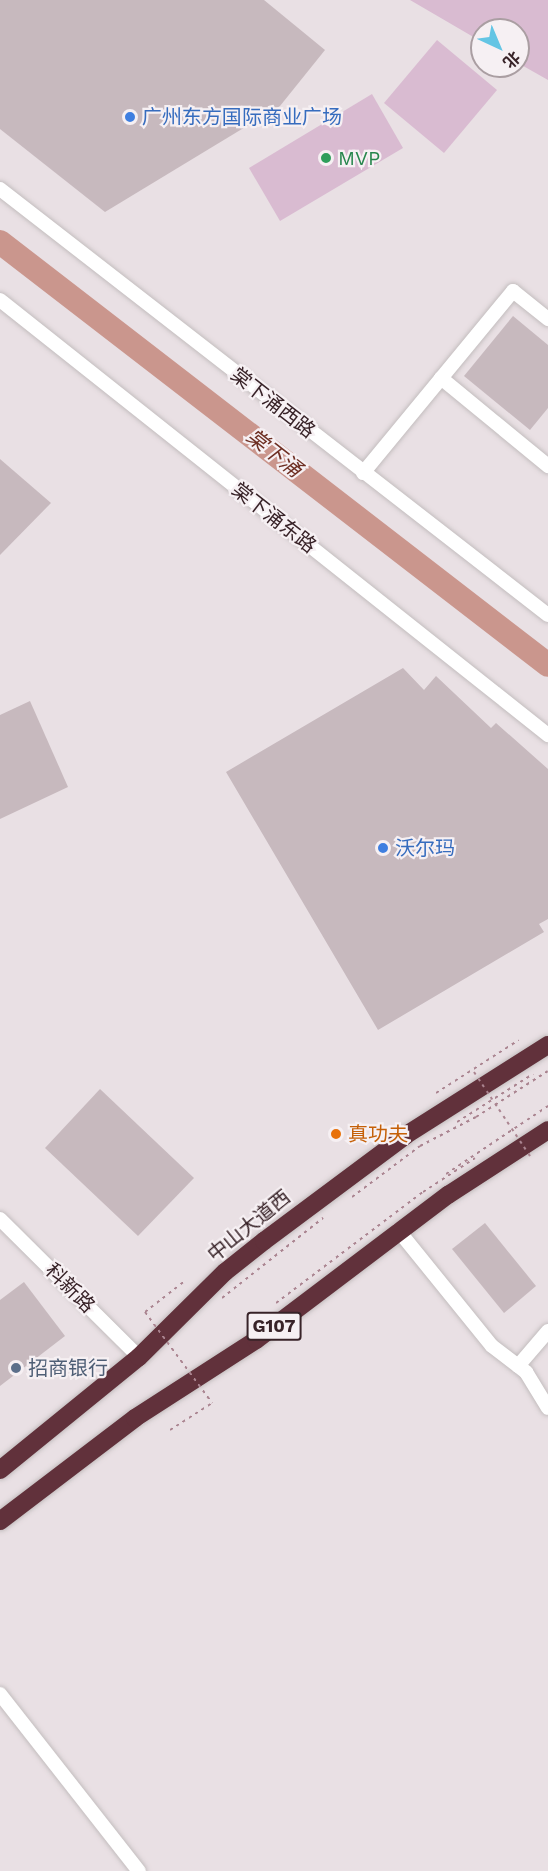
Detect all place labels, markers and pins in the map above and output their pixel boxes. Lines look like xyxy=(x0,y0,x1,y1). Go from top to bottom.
place label: 广州东方国际商业广场 xyxy=(142,105,342,129)
marker: 广州东方国际商业广场 xyxy=(123,110,137,124)
place label: MVP xyxy=(338,146,380,170)
marker: MVP xyxy=(319,151,333,165)
place label: 沃尔玛 xyxy=(395,836,455,860)
marker: 沃尔玛 xyxy=(376,841,390,855)
place label: 真功夫 xyxy=(348,1122,408,1146)
marker: 真功夫 xyxy=(329,1127,343,1141)
place label: 招商银行 xyxy=(28,1356,108,1380)
marker: 招商银行 xyxy=(9,1361,23,1375)

